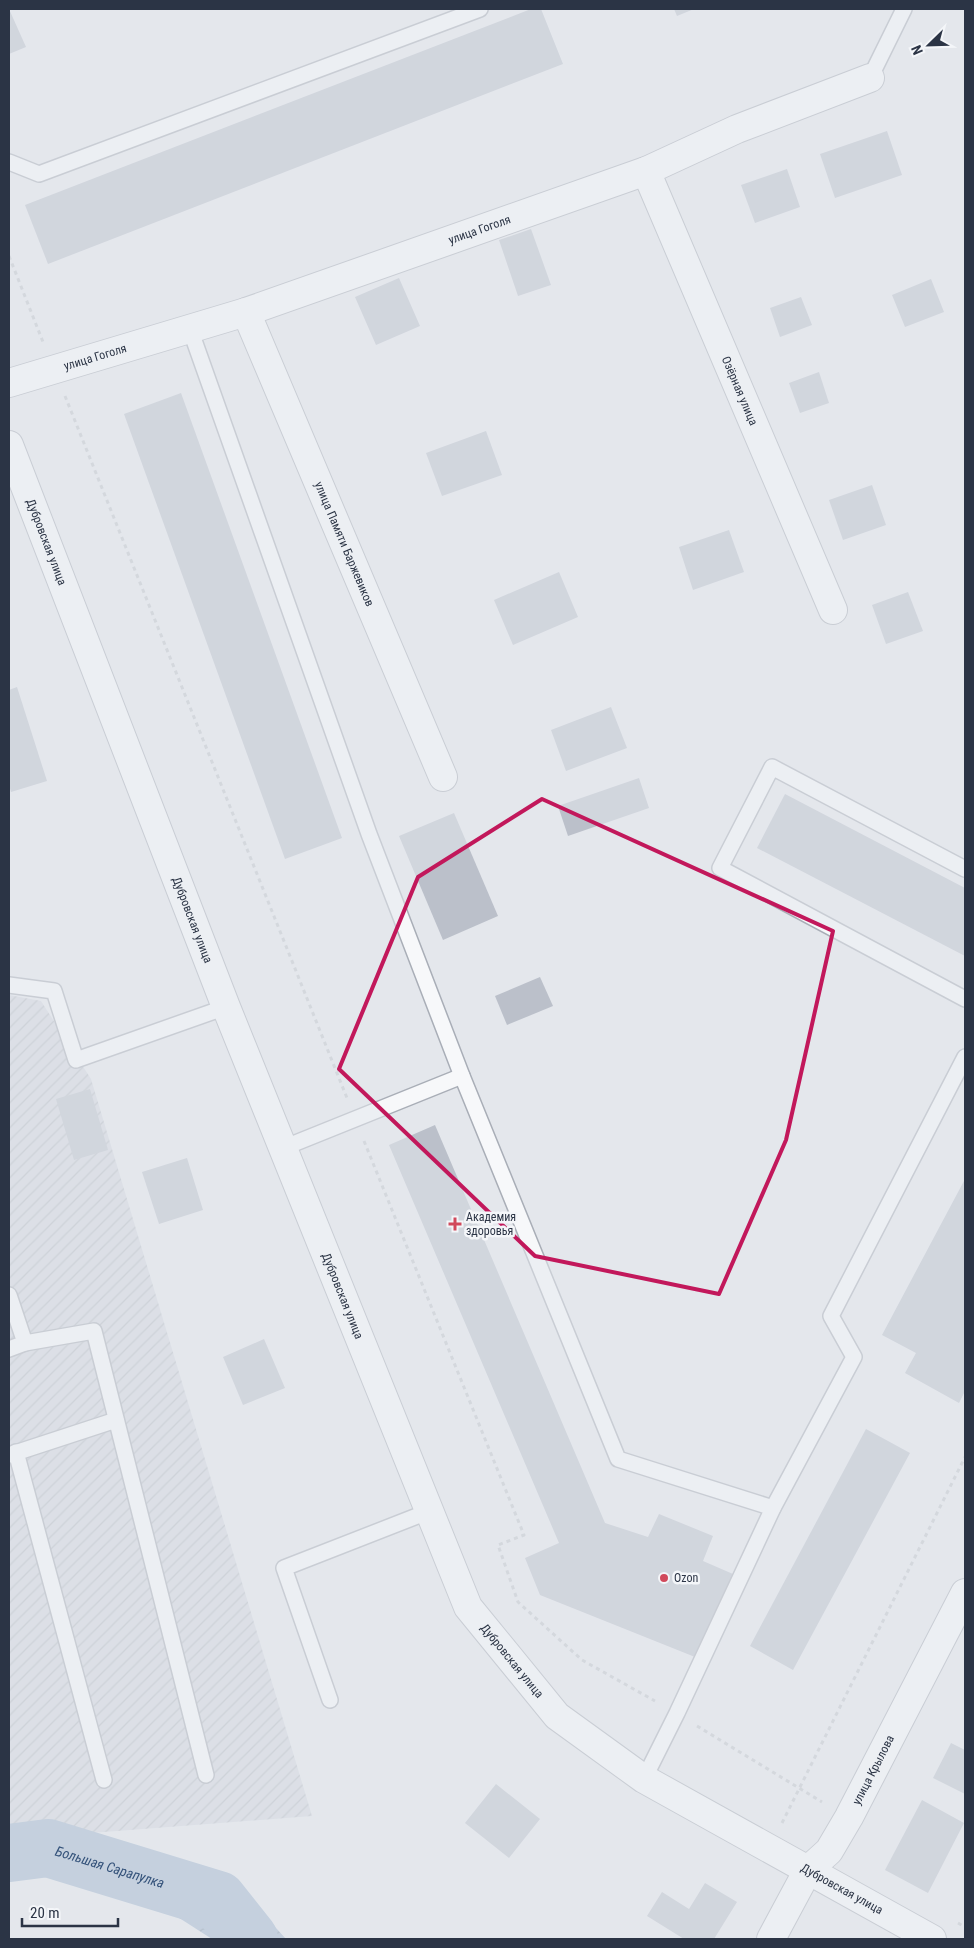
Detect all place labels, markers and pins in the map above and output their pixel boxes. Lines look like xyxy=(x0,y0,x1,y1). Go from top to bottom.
place label: Академия здоровья xyxy=(466,1210,516,1238)
marker: Академия здоровья xyxy=(448,1217,462,1231)
place label: Ozon xyxy=(674,1571,698,1585)
marker: Ozon xyxy=(658,1572,670,1584)

